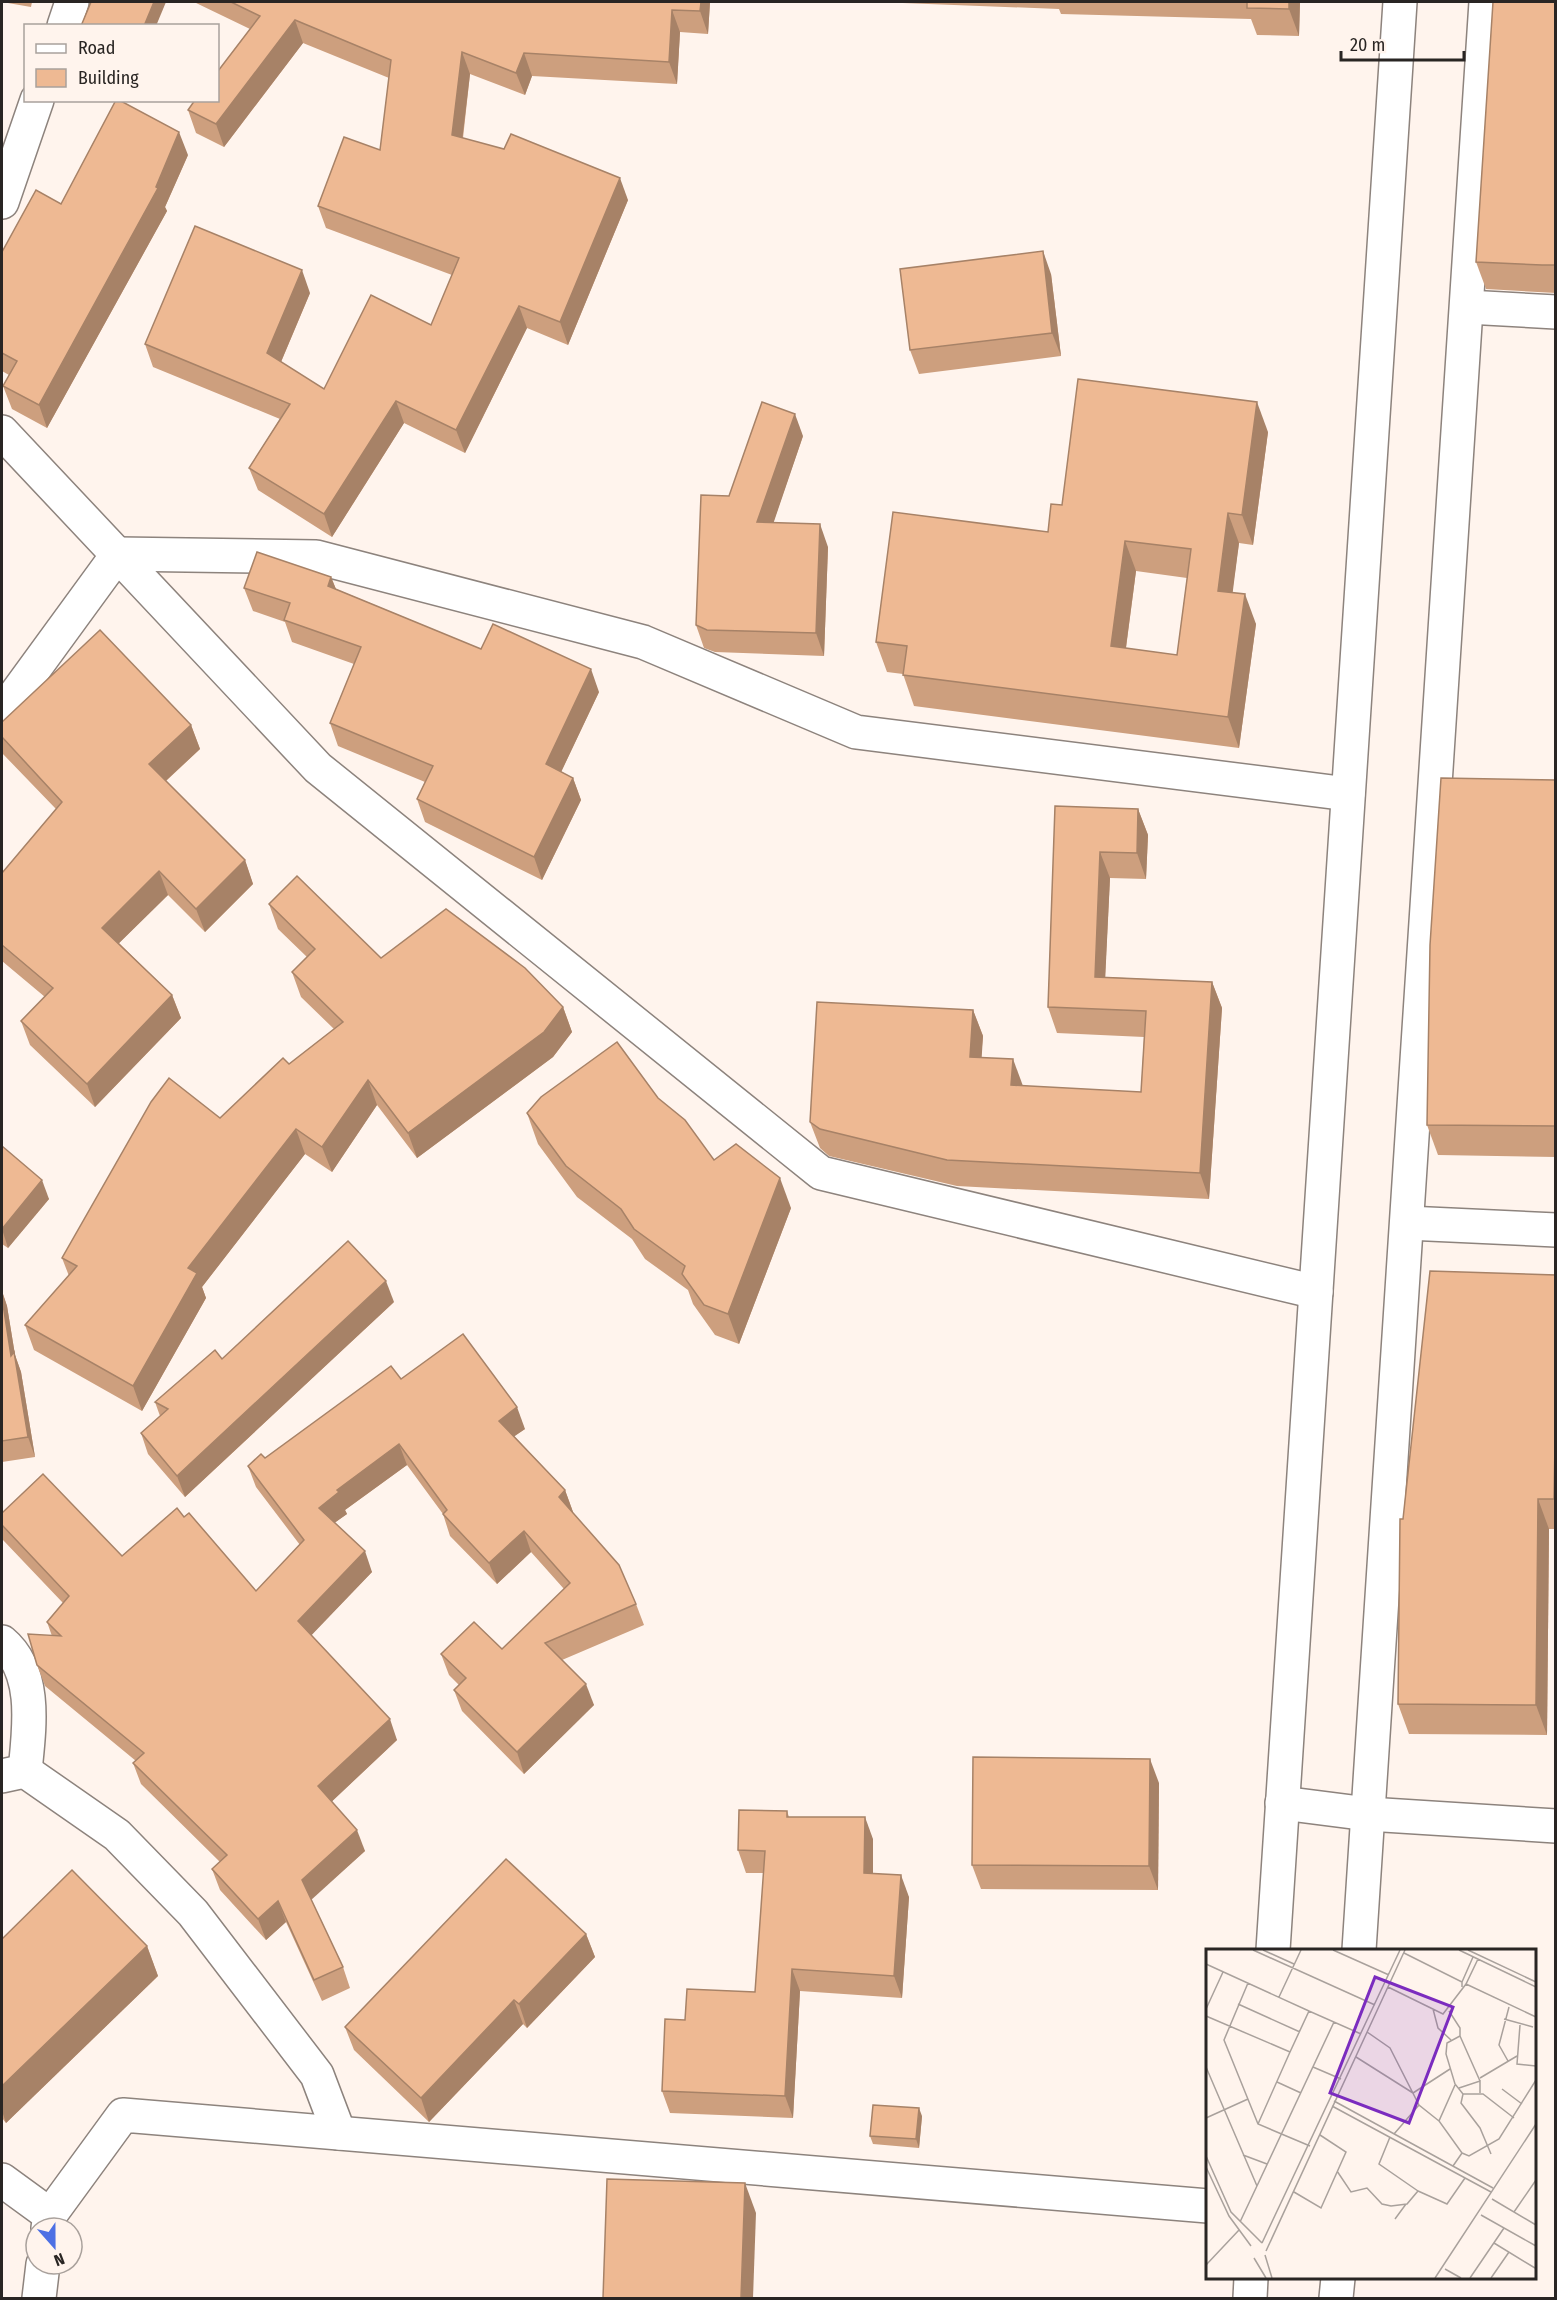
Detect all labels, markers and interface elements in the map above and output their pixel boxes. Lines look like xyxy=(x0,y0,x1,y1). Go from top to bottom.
legend xyxy=(24,24,219,102)
scale bar xyxy=(1341,24,1464,62)
text: 20 m xyxy=(1350,34,1385,56)
text: Road xyxy=(78,37,115,59)
text: Building xyxy=(78,67,139,89)
inset map xyxy=(1206,1949,1536,2279)
north arrow xyxy=(24,2216,84,2276)
text: N xyxy=(51,2249,67,2270)

